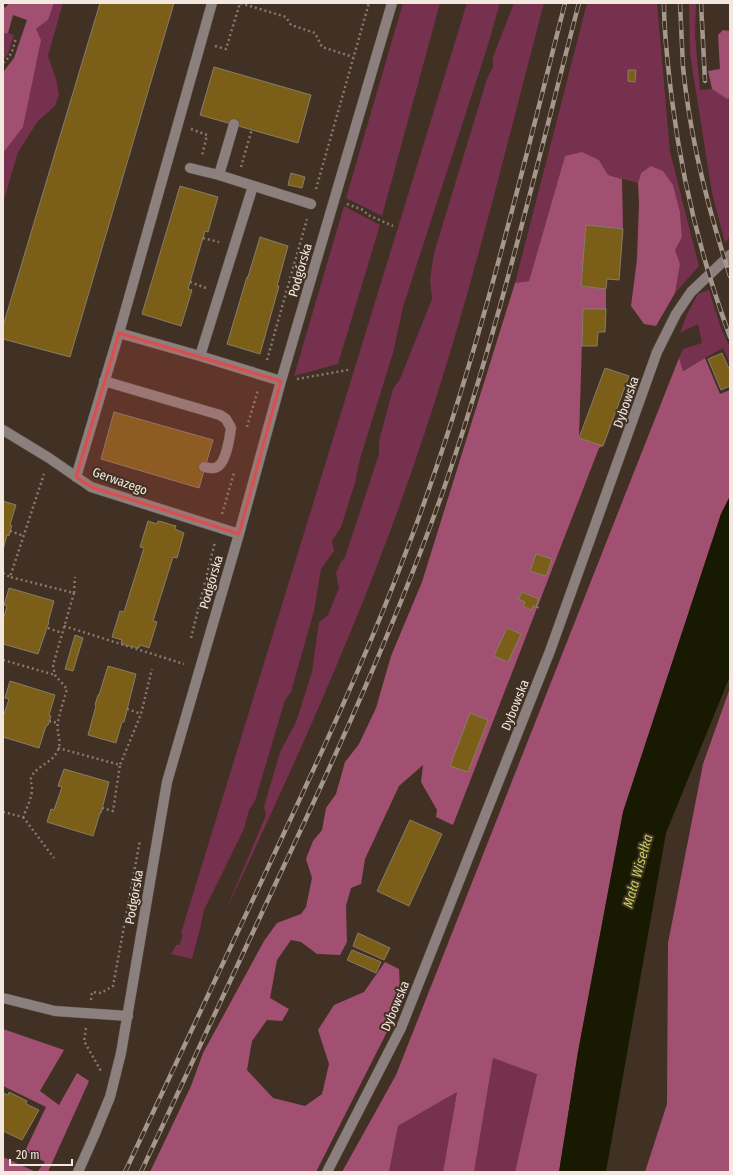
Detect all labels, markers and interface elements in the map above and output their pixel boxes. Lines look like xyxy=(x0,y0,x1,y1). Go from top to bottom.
street label: Podgórska xyxy=(285,241,315,299)
street label: Dybowska xyxy=(610,374,642,430)
street label: Gerwazego xyxy=(90,464,150,498)
street label: Podgórska xyxy=(196,553,226,611)
street label: Dybowska xyxy=(498,677,532,733)
water label: Mała Wisełka xyxy=(619,832,657,910)
street label: Podgórska xyxy=(122,869,146,925)
street label: Dybowska xyxy=(378,978,412,1034)
scale bar xyxy=(10,1141,72,1167)
text: 20 m xyxy=(16,1148,40,1162)

